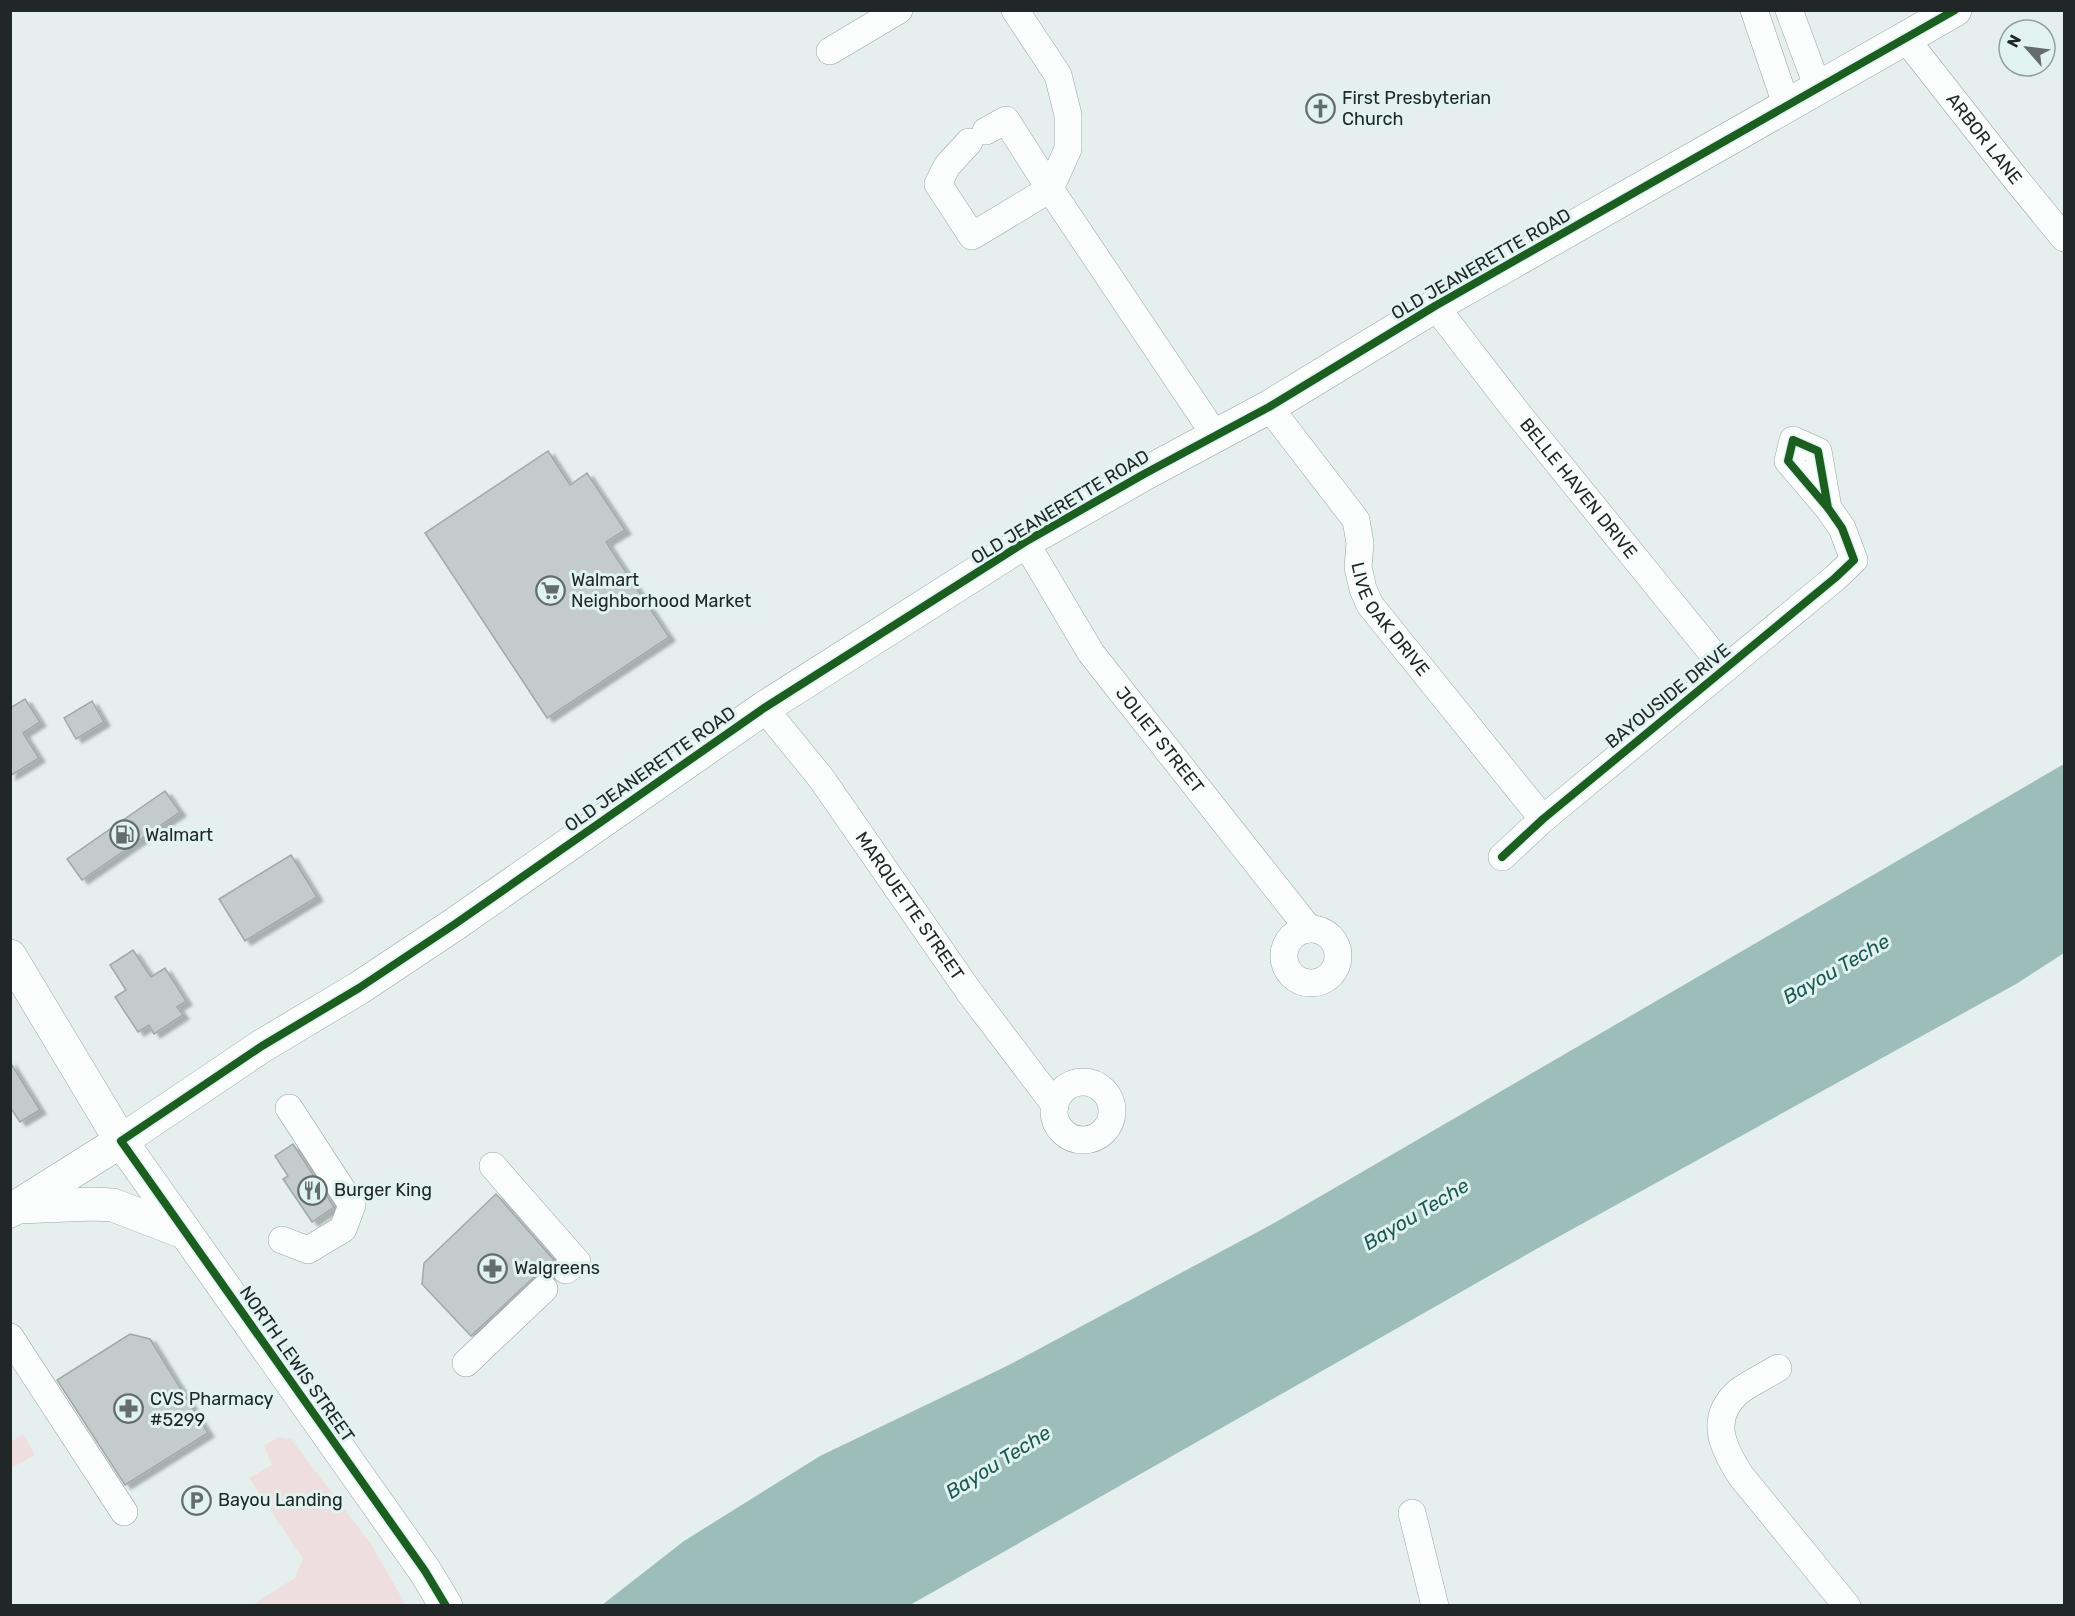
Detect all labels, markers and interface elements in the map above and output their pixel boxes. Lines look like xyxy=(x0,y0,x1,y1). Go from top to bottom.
north arrow xyxy=(1997,18,2057,78)
text: N xyxy=(2003,32,2025,51)
place label: First Presbyterian Church xyxy=(1342,87,1491,130)
street label: ARBOR LANE xyxy=(1941,89,2027,189)
church icon: First Presbyterian Church xyxy=(1305,92,1337,124)
street label: OLD JEANERETTE ROAD xyxy=(1387,203,1575,325)
street label: BELLE HAVEN DRIVE xyxy=(1515,414,1642,563)
street label: OLD JEANERETTE ROAD xyxy=(967,445,1153,569)
street label: LIVE OAK DRIVE xyxy=(1346,560,1434,681)
place label: Walmart Neighborhood Market xyxy=(571,569,751,612)
supermarket icon: Walmart Neighborhood Market xyxy=(534,574,566,606)
street label: BAYOUSIDE DRIVE xyxy=(1601,639,1735,753)
street label: JOLIET STREET xyxy=(1111,682,1209,798)
street label: OLD JEANERETTE ROAD xyxy=(560,701,740,837)
fuel station icon: Walmart xyxy=(108,819,140,851)
place label: Walmart xyxy=(145,824,213,846)
street label: MARQUETTE STREET xyxy=(851,828,969,984)
water label: Bayou Teche xyxy=(1778,929,1894,1009)
water label: Bayou Teche xyxy=(1359,1173,1473,1255)
restaurant icon: Burger King xyxy=(297,1174,329,1206)
place label: Burger King xyxy=(334,1179,432,1201)
pharmacy icon: Walgreens xyxy=(477,1252,509,1284)
place label: Walgreens xyxy=(514,1257,600,1279)
street label: NORTH LEWIS STREET xyxy=(235,1282,359,1446)
place label: CVS Pharmacy #5299 xyxy=(150,1388,274,1431)
pharmacy icon: CVS Pharmacy #5299 xyxy=(113,1393,145,1425)
water label: Bayou Teche xyxy=(941,1420,1055,1504)
parking icon: Bayou Landing xyxy=(181,1484,213,1516)
place label: Bayou Landing xyxy=(218,1489,343,1511)

